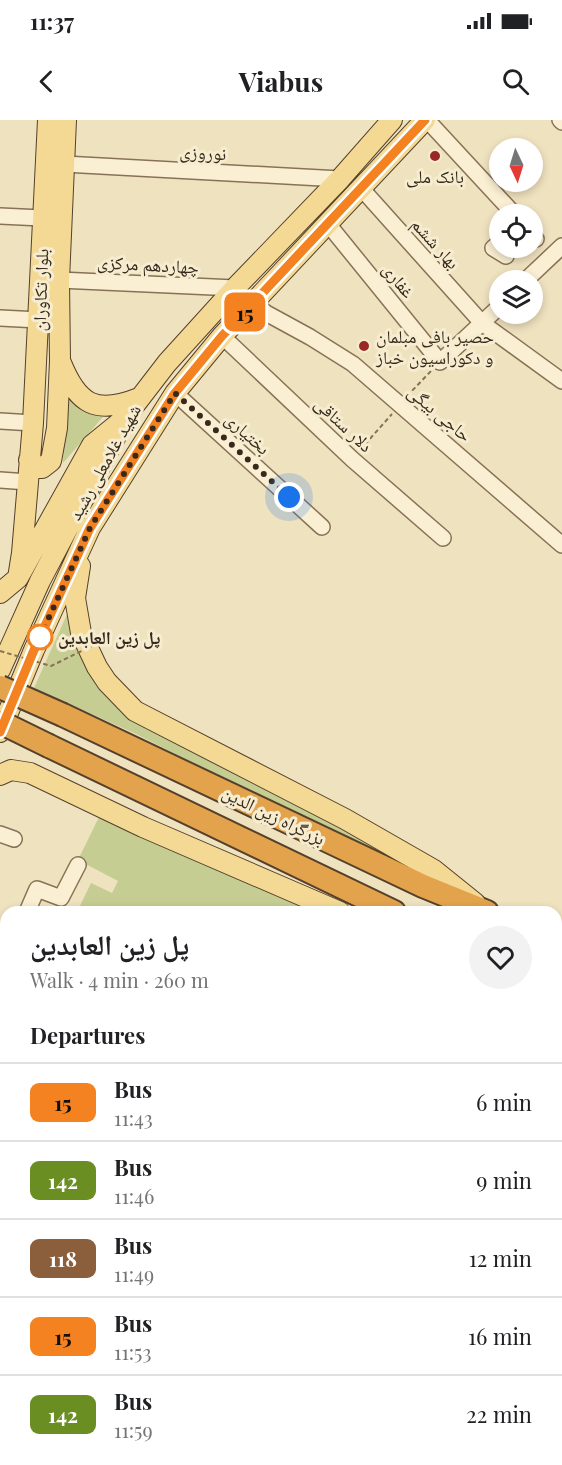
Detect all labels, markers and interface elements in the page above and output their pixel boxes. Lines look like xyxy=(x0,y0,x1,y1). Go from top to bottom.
text: 11:37 xyxy=(30,6,74,36)
text: Viabus xyxy=(239,63,323,99)
icon: back xyxy=(30,65,63,98)
icon: search xyxy=(499,65,532,98)
north arrow xyxy=(489,138,543,192)
map controls xyxy=(489,138,543,324)
street label: نوروزی xyxy=(179,139,227,165)
marker: بانک ملی xyxy=(428,149,442,163)
place label: بانک ملی xyxy=(406,164,464,188)
button: locate xyxy=(489,204,543,258)
street label: بهار ششم xyxy=(406,212,465,274)
street label: بلوار تکاوران xyxy=(27,248,53,332)
street label: چهاردهم مرکزی xyxy=(97,249,199,280)
street label: غفاری xyxy=(378,257,420,303)
button: layers xyxy=(489,270,543,324)
line badge: 15 xyxy=(218,292,272,332)
text: 15 xyxy=(236,298,254,326)
place label: حصیر بافی مبلمان و دکوراسیون خباز xyxy=(375,324,494,369)
marker: حصیر بافی مبلمان و دکوراسیون خباز xyxy=(357,339,371,353)
street label: حاجی بیگی xyxy=(403,379,477,447)
street label: دلار ستاقی xyxy=(310,391,378,457)
street label: شهید غلامعلی رشید xyxy=(62,400,146,524)
street label: بختیاری xyxy=(220,407,276,460)
your location xyxy=(274,482,304,512)
marker: پل زین العابدین xyxy=(27,624,53,650)
place label: پل زین العابدین xyxy=(58,625,160,649)
street label: بزرگراه زین الدین xyxy=(219,780,329,850)
text: پل زین العابدین xyxy=(30,925,189,962)
button: heart xyxy=(469,926,532,989)
text: Walk · 4 min · 260 m xyxy=(30,966,209,993)
text: Departures xyxy=(30,1020,145,1050)
text: Bus xyxy=(114,1074,152,1104)
text: 6 min xyxy=(476,1087,532,1117)
text: 15 xyxy=(54,1088,72,1116)
text: 11:43 xyxy=(114,1104,153,1131)
text: Bus xyxy=(114,1152,152,1182)
text: 9 min xyxy=(476,1165,532,1195)
text: 142 xyxy=(48,1166,78,1194)
text: 11:46 xyxy=(114,1182,154,1209)
text: Bus xyxy=(114,1230,152,1260)
text: 12 min xyxy=(469,1243,532,1273)
text: 118 xyxy=(49,1244,77,1272)
text: 11:49 xyxy=(114,1260,154,1287)
text: Bus xyxy=(114,1308,152,1338)
text: 16 min xyxy=(468,1321,532,1351)
text: 15 xyxy=(54,1322,72,1350)
text: 11:53 xyxy=(114,1338,151,1365)
text: Bus xyxy=(114,1386,152,1416)
text: 22 min xyxy=(466,1399,532,1429)
text: 142 xyxy=(48,1400,78,1428)
text: 11:59 xyxy=(114,1416,153,1443)

